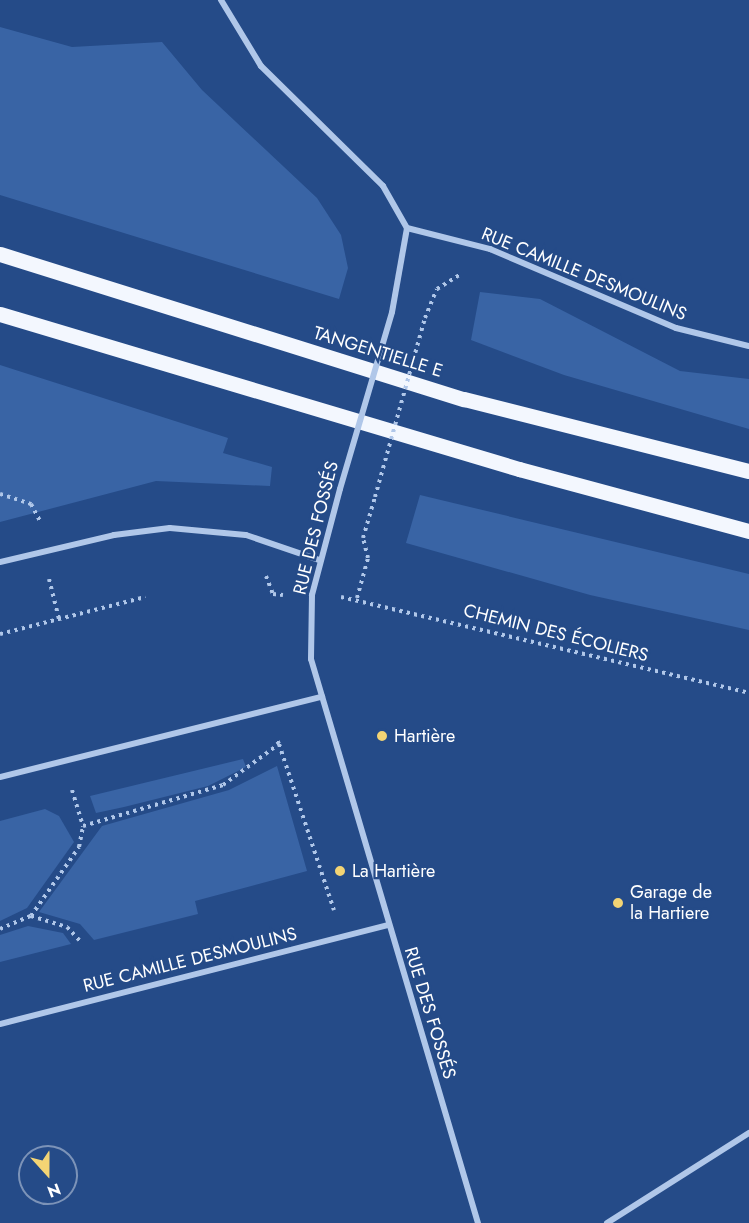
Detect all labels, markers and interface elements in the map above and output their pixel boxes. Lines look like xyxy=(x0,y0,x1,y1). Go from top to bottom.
street label: RUE CAMILLE DESMOULINS xyxy=(478,223,690,325)
street label: TANGENTIELLE E xyxy=(311,322,445,382)
street label: RUE DES FOSSÉS xyxy=(289,459,343,597)
street label: CHEMIN DES ÉCOLIERS xyxy=(461,600,651,666)
place label: Hartière xyxy=(394,725,455,747)
marker: Hartière xyxy=(375,729,389,743)
place label: La Hartière xyxy=(352,860,435,882)
marker: La Hartière xyxy=(333,864,347,878)
place label: Garage de la Hartiere xyxy=(630,882,712,924)
marker: Garage de la Hartiere xyxy=(611,896,625,910)
street label: RUE CAMILLE DESMOULINS xyxy=(81,923,299,997)
street label: RUE DES FOSSÉS xyxy=(400,944,460,1082)
north arrow xyxy=(18,1145,78,1205)
text: N xyxy=(44,1177,64,1203)

